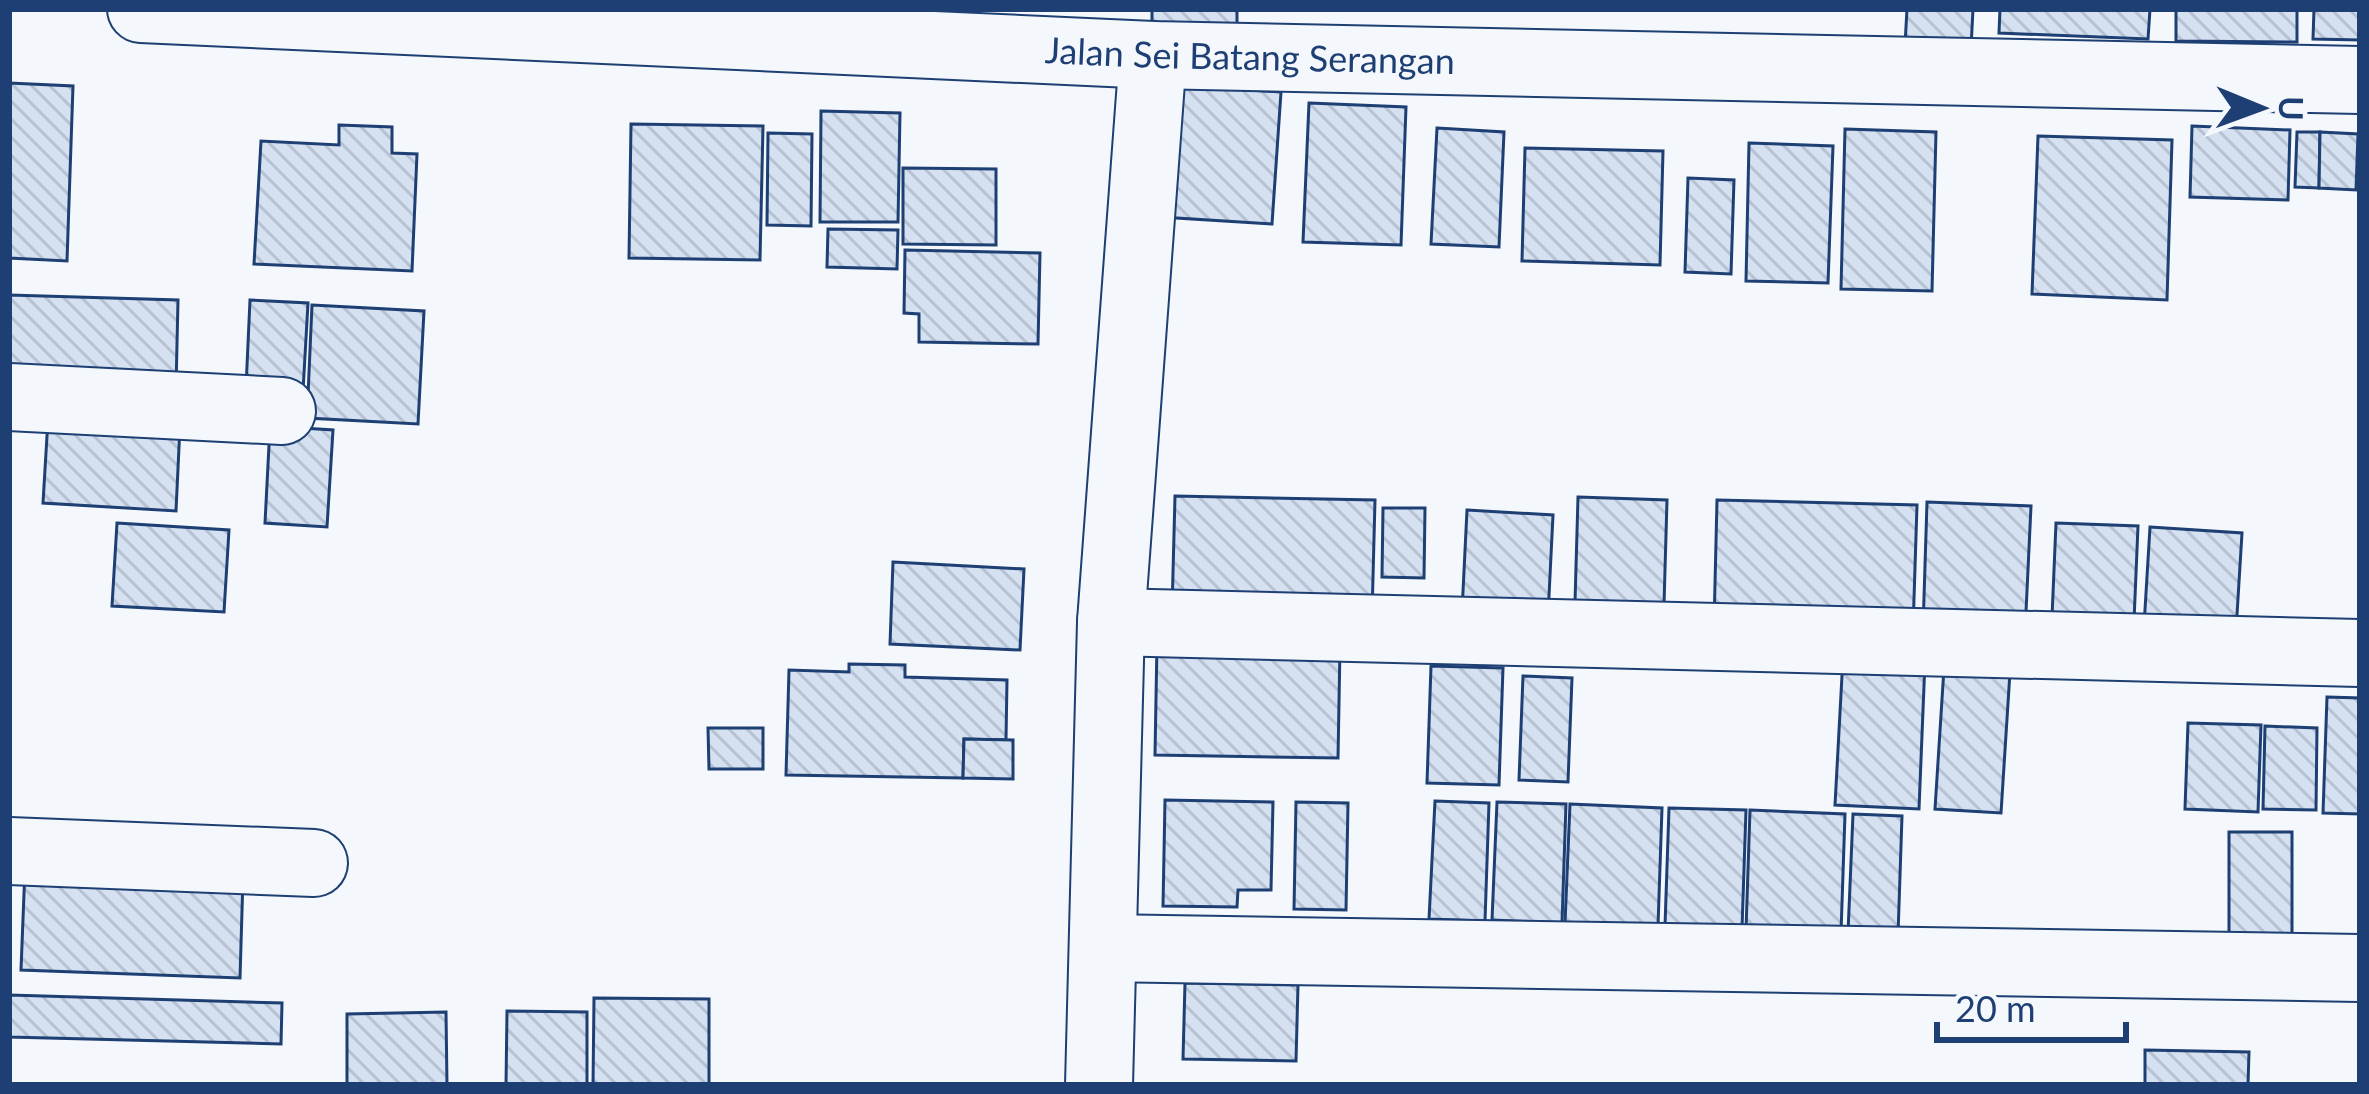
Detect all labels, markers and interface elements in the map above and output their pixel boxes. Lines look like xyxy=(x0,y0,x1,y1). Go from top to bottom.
street label: Jalan Sei Batang Serangan xyxy=(1044,27,1455,82)
north arrow xyxy=(2201,48,2321,168)
text: U xyxy=(2272,96,2312,121)
scale bar xyxy=(1937,968,2126,1042)
text: 20 m xyxy=(1955,986,2036,1030)

